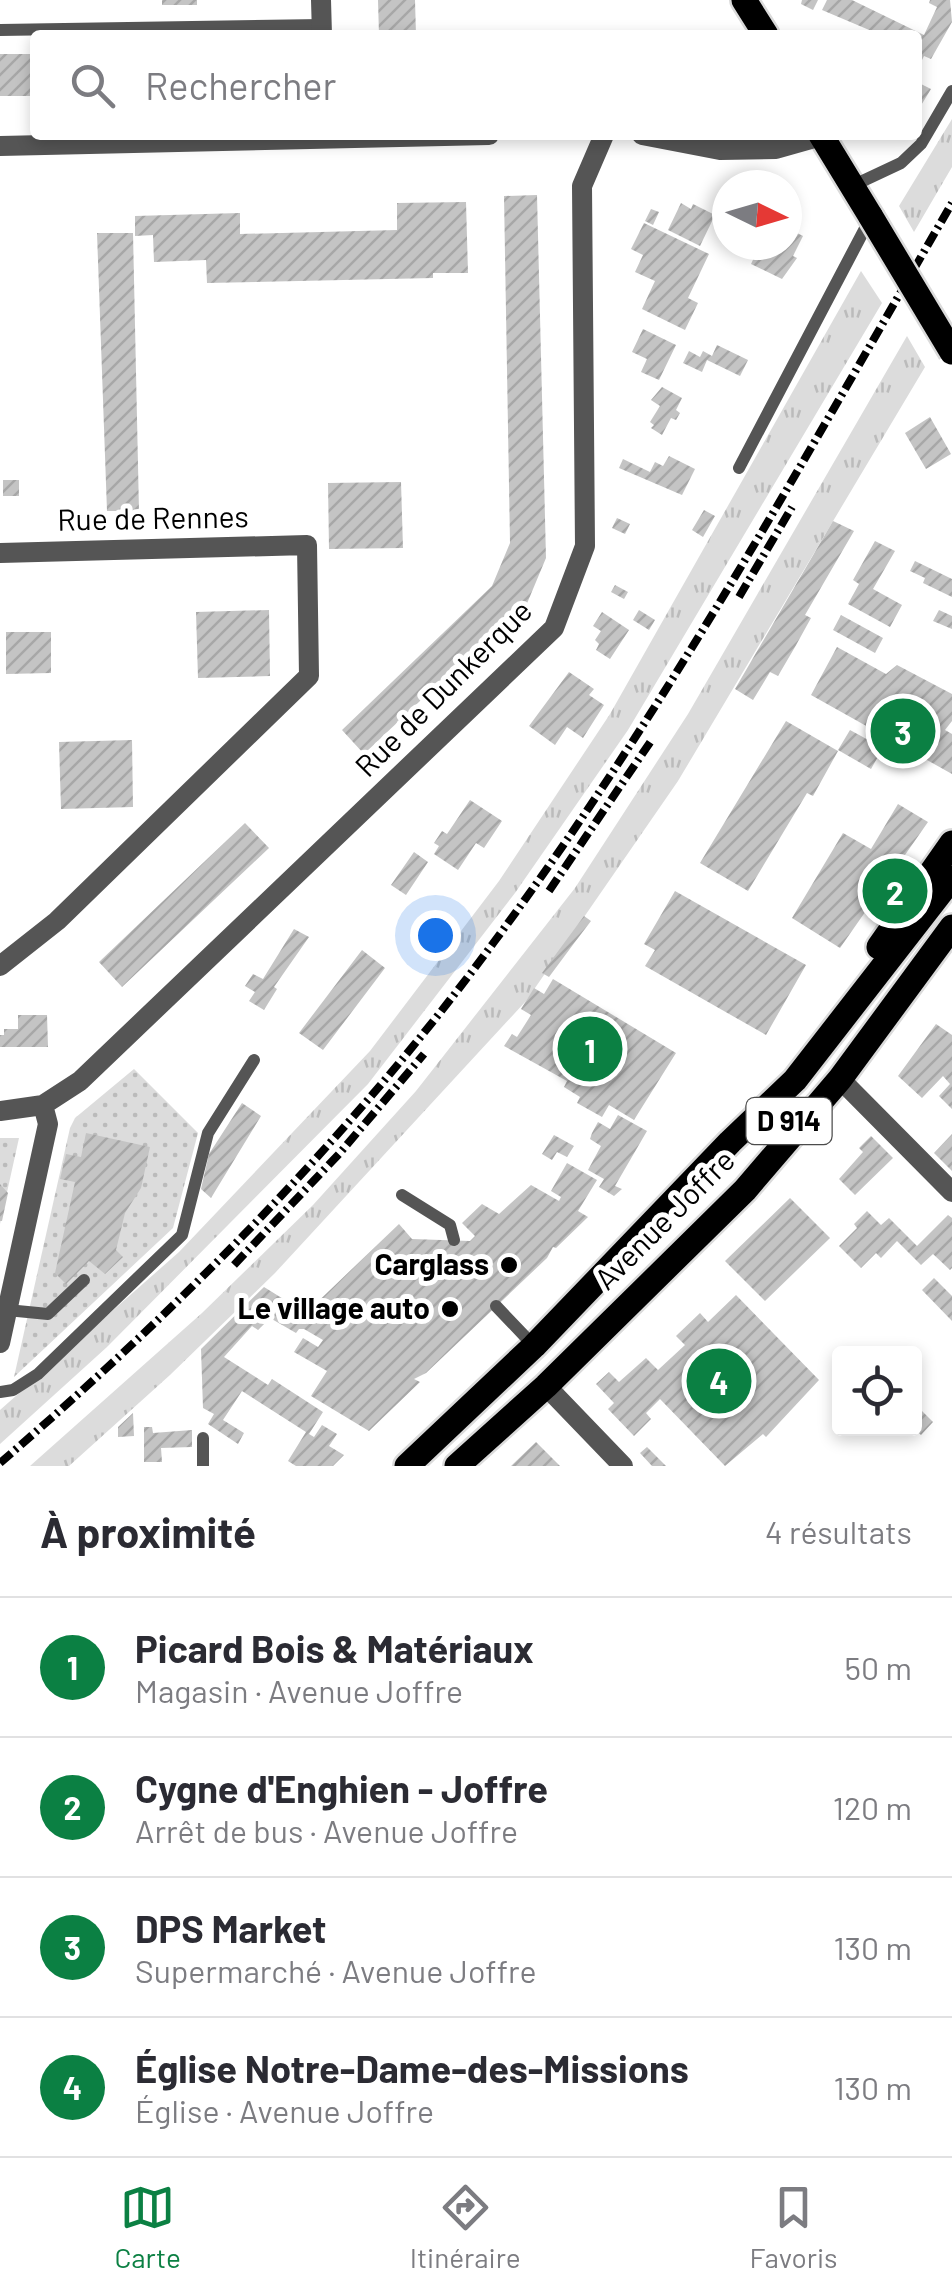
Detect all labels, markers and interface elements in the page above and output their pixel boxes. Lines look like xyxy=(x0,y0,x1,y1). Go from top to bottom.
search box xyxy=(30,30,922,140)
icon: search xyxy=(65,58,120,113)
text: Rechercher xyxy=(145,62,336,108)
north arrow xyxy=(712,170,802,260)
street label: Rue de Rennes xyxy=(57,497,249,537)
street label: Rue de Dunkerque xyxy=(347,592,538,783)
pin: 3 xyxy=(870,694,936,768)
pin: 2 xyxy=(862,854,928,928)
your location xyxy=(410,910,461,961)
pin: 1 xyxy=(558,1012,622,1086)
road number: D 914 xyxy=(746,1098,832,1144)
street label: Avenue Joffre xyxy=(586,1141,741,1296)
place label: Carglass xyxy=(374,1245,489,1281)
marker: Carglass xyxy=(498,1254,520,1276)
place label: Le village auto xyxy=(238,1289,430,1325)
marker: Le village auto xyxy=(439,1298,461,1320)
pin: 4 xyxy=(686,1344,752,1418)
map controls xyxy=(832,1346,922,1436)
button: locate xyxy=(832,1346,922,1436)
text: À proximité xyxy=(40,1506,256,1556)
text: 4 résultats xyxy=(765,1512,912,1550)
text: Picard Bois & Matériaux xyxy=(135,1625,534,1671)
text: 1 xyxy=(67,1648,78,1686)
text: 50 m xyxy=(845,1648,912,1686)
text: Magasin · Avenue Joffre xyxy=(135,1671,463,1709)
text: Cygne d'Enghien - Joffre xyxy=(135,1765,548,1811)
text: 2 xyxy=(64,1788,81,1826)
text: 120 m xyxy=(833,1788,912,1826)
text: Arrêt de bus · Avenue Joffre xyxy=(135,1811,518,1849)
text: DPS Market xyxy=(135,1905,326,1951)
text: 3 xyxy=(64,1928,81,1966)
text: 130 m xyxy=(833,1928,912,1966)
text: Supermarché · Avenue Joffre xyxy=(135,1951,537,1989)
text: Église Notre-Dame-des-Missions xyxy=(135,2045,689,2091)
text: 4 xyxy=(63,2068,82,2106)
text: 130 m xyxy=(833,2068,912,2106)
text: Église · Avenue Joffre xyxy=(135,2091,434,2129)
tab: Carte xyxy=(114,2180,181,2274)
tab: Itinéraire xyxy=(410,2180,521,2274)
tab: Favoris xyxy=(750,2180,838,2274)

